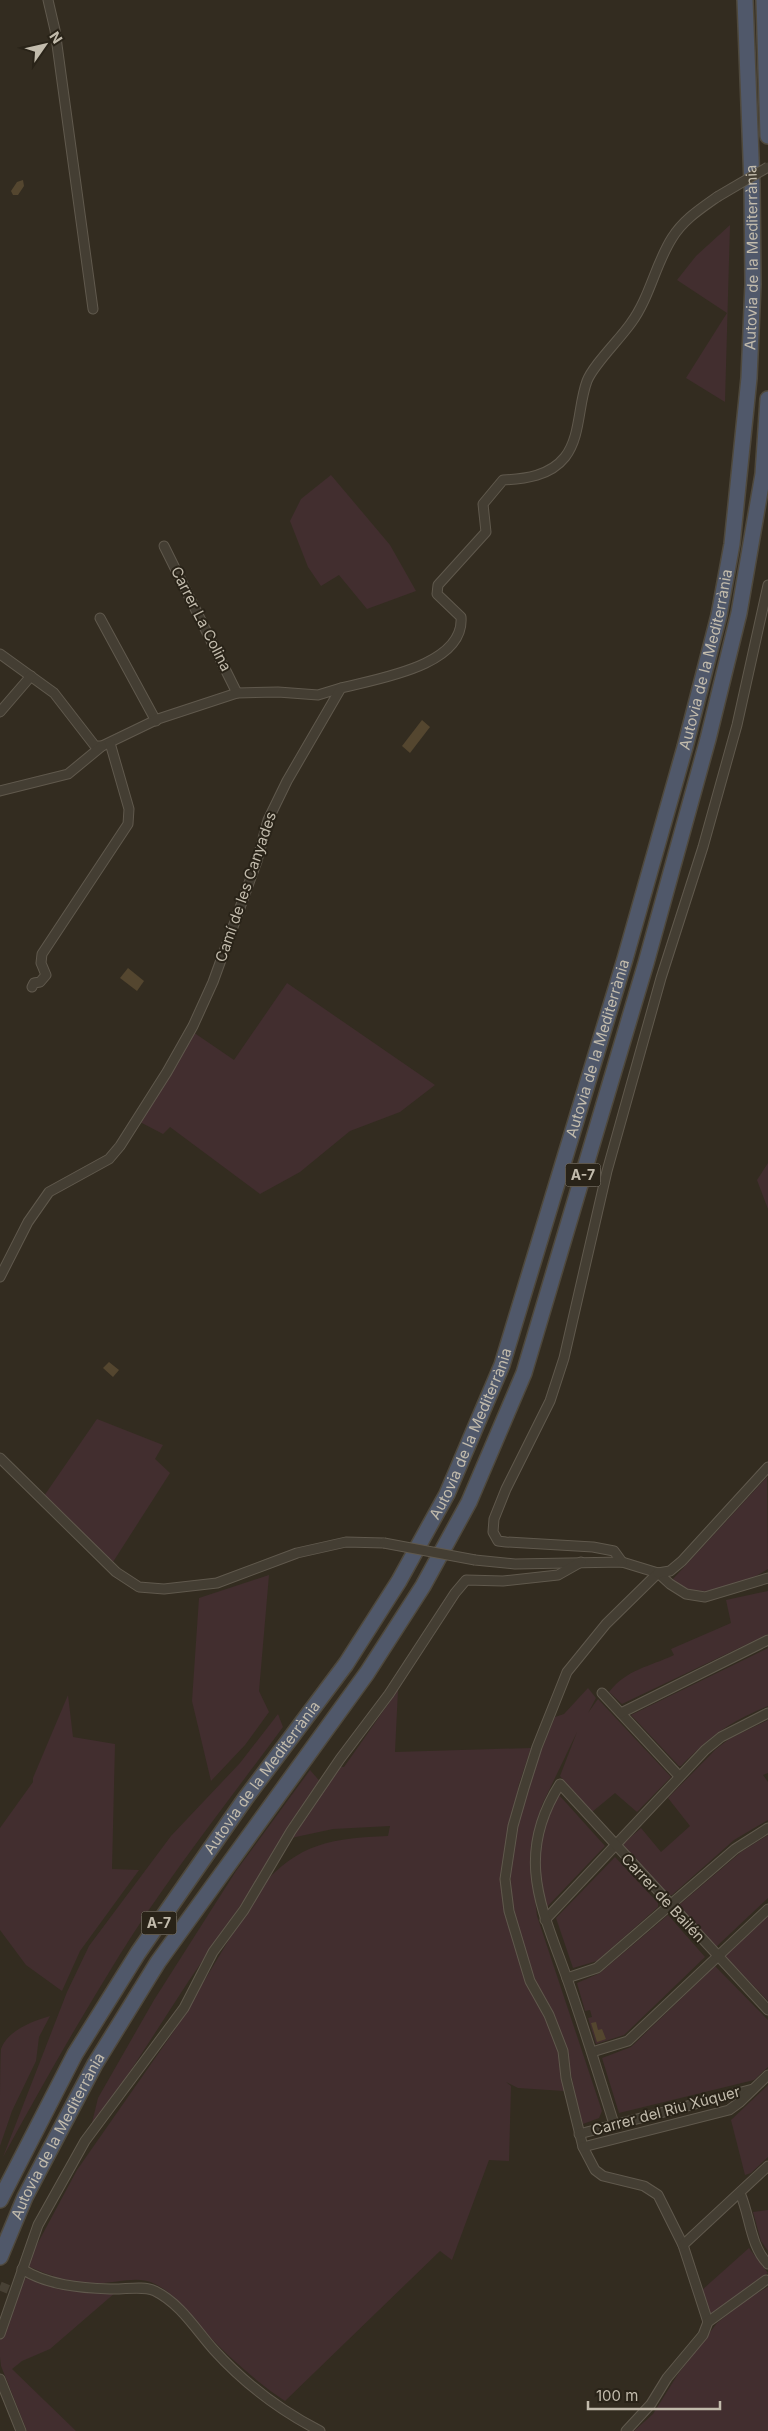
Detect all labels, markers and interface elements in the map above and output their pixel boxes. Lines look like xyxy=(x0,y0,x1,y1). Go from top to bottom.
north arrow xyxy=(20,20,70,70)
text: N xyxy=(46,28,66,47)
street label: Autovia de la Mediterrània xyxy=(740,164,762,350)
street label: Carrer La Colina xyxy=(167,563,236,674)
street label: Autovia de la Mediterrània xyxy=(675,567,736,752)
street label: Camí de les Canyades xyxy=(211,809,280,964)
street label: Autovia de la Mediterrània xyxy=(561,957,633,1140)
road number: A-7 xyxy=(566,1164,600,1186)
street label: Autovia de la Mediterrània xyxy=(425,1345,516,1523)
street label: Autovia de la Mediterrània xyxy=(199,1697,324,1858)
street label: Carrer de Bailén xyxy=(617,1849,709,1946)
road number: A-7 xyxy=(142,1912,176,1935)
street label: Autovia de la Mediterrània xyxy=(7,2049,109,2222)
street label: Carrer del Riu Xúquer xyxy=(590,2081,743,2139)
scale bar xyxy=(588,2378,720,2410)
text: 100 m xyxy=(596,2386,638,2405)

